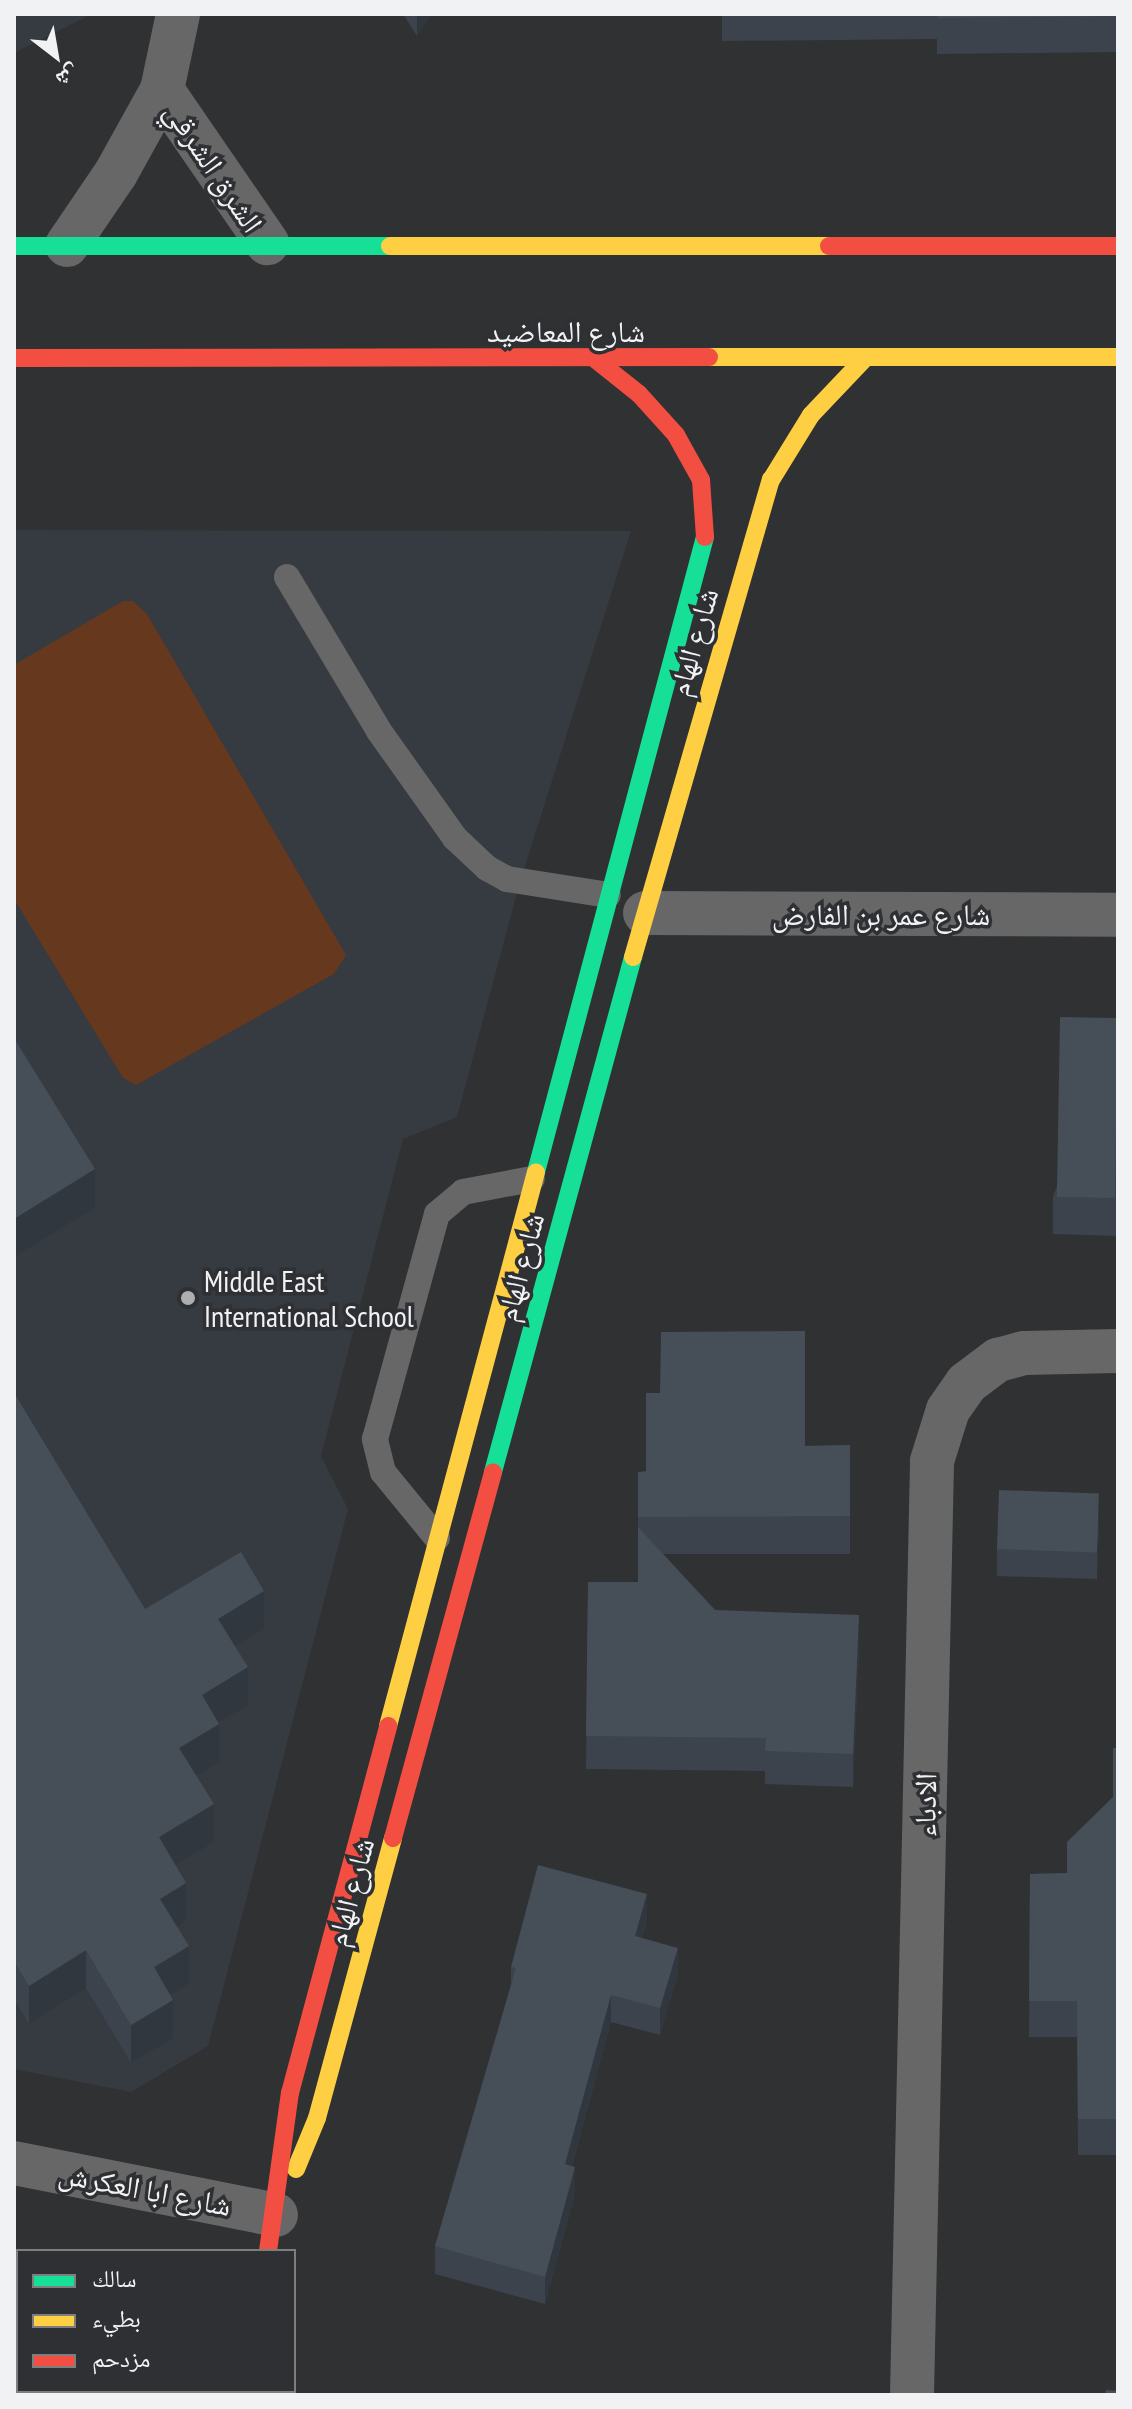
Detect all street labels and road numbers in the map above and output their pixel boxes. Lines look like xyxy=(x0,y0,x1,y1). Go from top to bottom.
street label: الشرق الشرقي xyxy=(157,95,271,239)
street label: شارع المعاضيد xyxy=(487,313,645,349)
street label: شارع الهام xyxy=(660,584,726,700)
street label: شارع عمر بن الفارض xyxy=(772,896,990,932)
street label: شارع الهام xyxy=(488,1209,552,1325)
street label: الادباء xyxy=(906,1773,944,1837)
street label: شارع الهام xyxy=(318,1834,382,1950)
street label: شارع ابا العكرش xyxy=(56,2155,234,2223)

